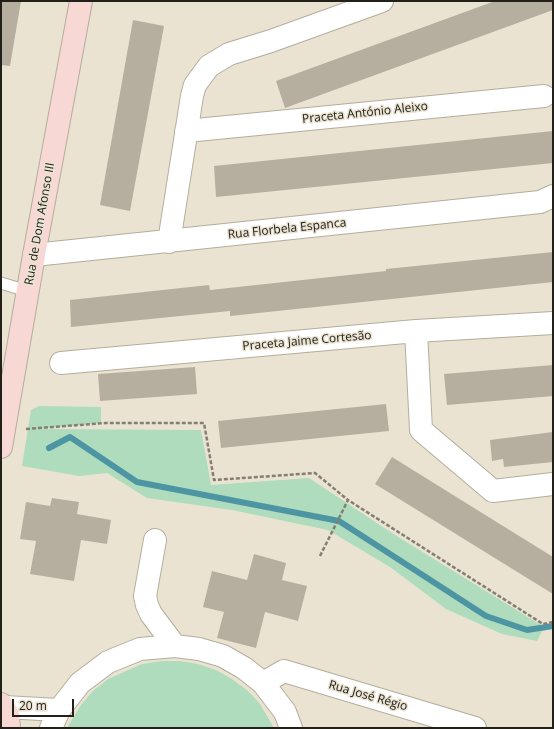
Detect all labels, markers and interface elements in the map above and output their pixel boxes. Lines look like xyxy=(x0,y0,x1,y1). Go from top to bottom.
street label: Praceta António Aleixo xyxy=(301,99,429,127)
street label: Rua de Dom Afonso III xyxy=(22,162,58,286)
street label: Rua Florbela Espanca xyxy=(227,216,347,242)
street label: Praceta Jaime Cortesão xyxy=(242,328,372,354)
street label: Rua José Régio xyxy=(327,678,409,714)
scale bar xyxy=(14,691,76,717)
text: 20 m xyxy=(19,697,47,714)

